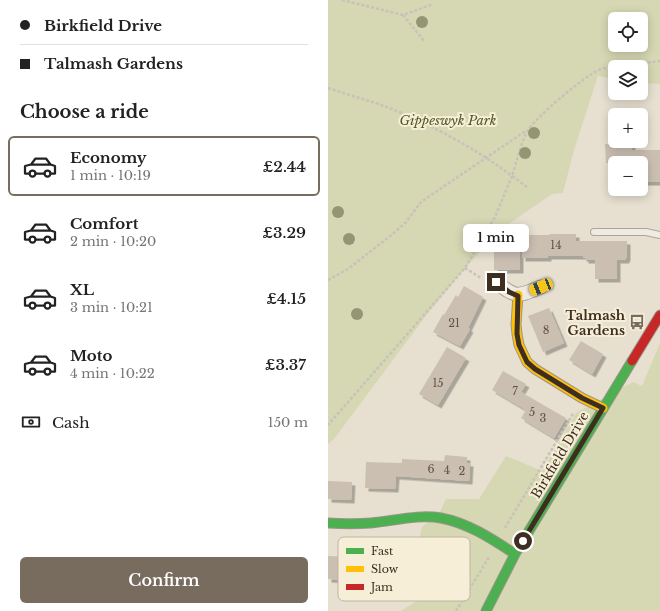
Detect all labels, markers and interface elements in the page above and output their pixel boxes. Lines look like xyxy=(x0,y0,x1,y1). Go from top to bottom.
map controls xyxy=(608,12,648,196)
button: locate xyxy=(608,12,648,52)
text: Birkfield Drive xyxy=(44,16,162,35)
text: Talmash Gardens xyxy=(44,54,183,73)
button: layers xyxy=(608,60,648,100)
text: Choose a ride xyxy=(20,101,149,123)
button: + xyxy=(608,108,648,148)
park label: Gippeswyk Park xyxy=(400,112,497,129)
icon: car xyxy=(22,148,58,184)
text: Economy xyxy=(70,148,147,167)
button: − xyxy=(608,156,648,196)
text: £2.44 xyxy=(263,157,306,176)
text: 1 min · 10:19 xyxy=(70,167,151,184)
icon: car xyxy=(22,214,58,250)
text: Comfort xyxy=(70,214,138,233)
text: £3.29 xyxy=(263,223,306,242)
callout: 1 min xyxy=(463,224,529,252)
text: 1 min xyxy=(477,229,515,246)
text: 2 min · 10:20 xyxy=(70,233,156,250)
house number: 14 xyxy=(550,238,562,252)
route end xyxy=(487,273,505,291)
car xyxy=(528,277,554,297)
icon: car xyxy=(22,280,58,316)
text: XL xyxy=(70,280,94,299)
text: £4.15 xyxy=(267,289,306,308)
text: 3 min · 10:21 xyxy=(70,299,153,316)
place label: Talmash Gardens xyxy=(565,307,626,339)
bus stop icon: Talmash Gardens xyxy=(628,313,646,331)
house number: 21 xyxy=(448,316,460,330)
house number: 8 xyxy=(543,323,549,337)
icon: car xyxy=(22,346,58,382)
text: Moto xyxy=(70,346,112,365)
text: £3.37 xyxy=(265,355,306,374)
text: 4 min · 10:22 xyxy=(70,365,155,382)
house number: 15 xyxy=(432,376,444,390)
house number: 7 xyxy=(512,384,518,398)
house number: 5 xyxy=(529,405,535,419)
street label: Birkfield Drive xyxy=(527,408,593,502)
icon: cash xyxy=(20,411,42,433)
house number: 3 xyxy=(540,411,547,425)
text: Cash xyxy=(52,413,89,432)
text: 150 m xyxy=(268,414,308,431)
house number: 6 xyxy=(427,462,435,476)
house number: 4 xyxy=(444,463,450,477)
house number: 2 xyxy=(459,464,466,478)
route start xyxy=(514,532,532,550)
legend xyxy=(338,537,470,601)
text: Fast xyxy=(371,544,394,558)
button: Confirm xyxy=(20,557,308,603)
text: Slow xyxy=(371,562,399,576)
text: Jam xyxy=(369,580,393,594)

